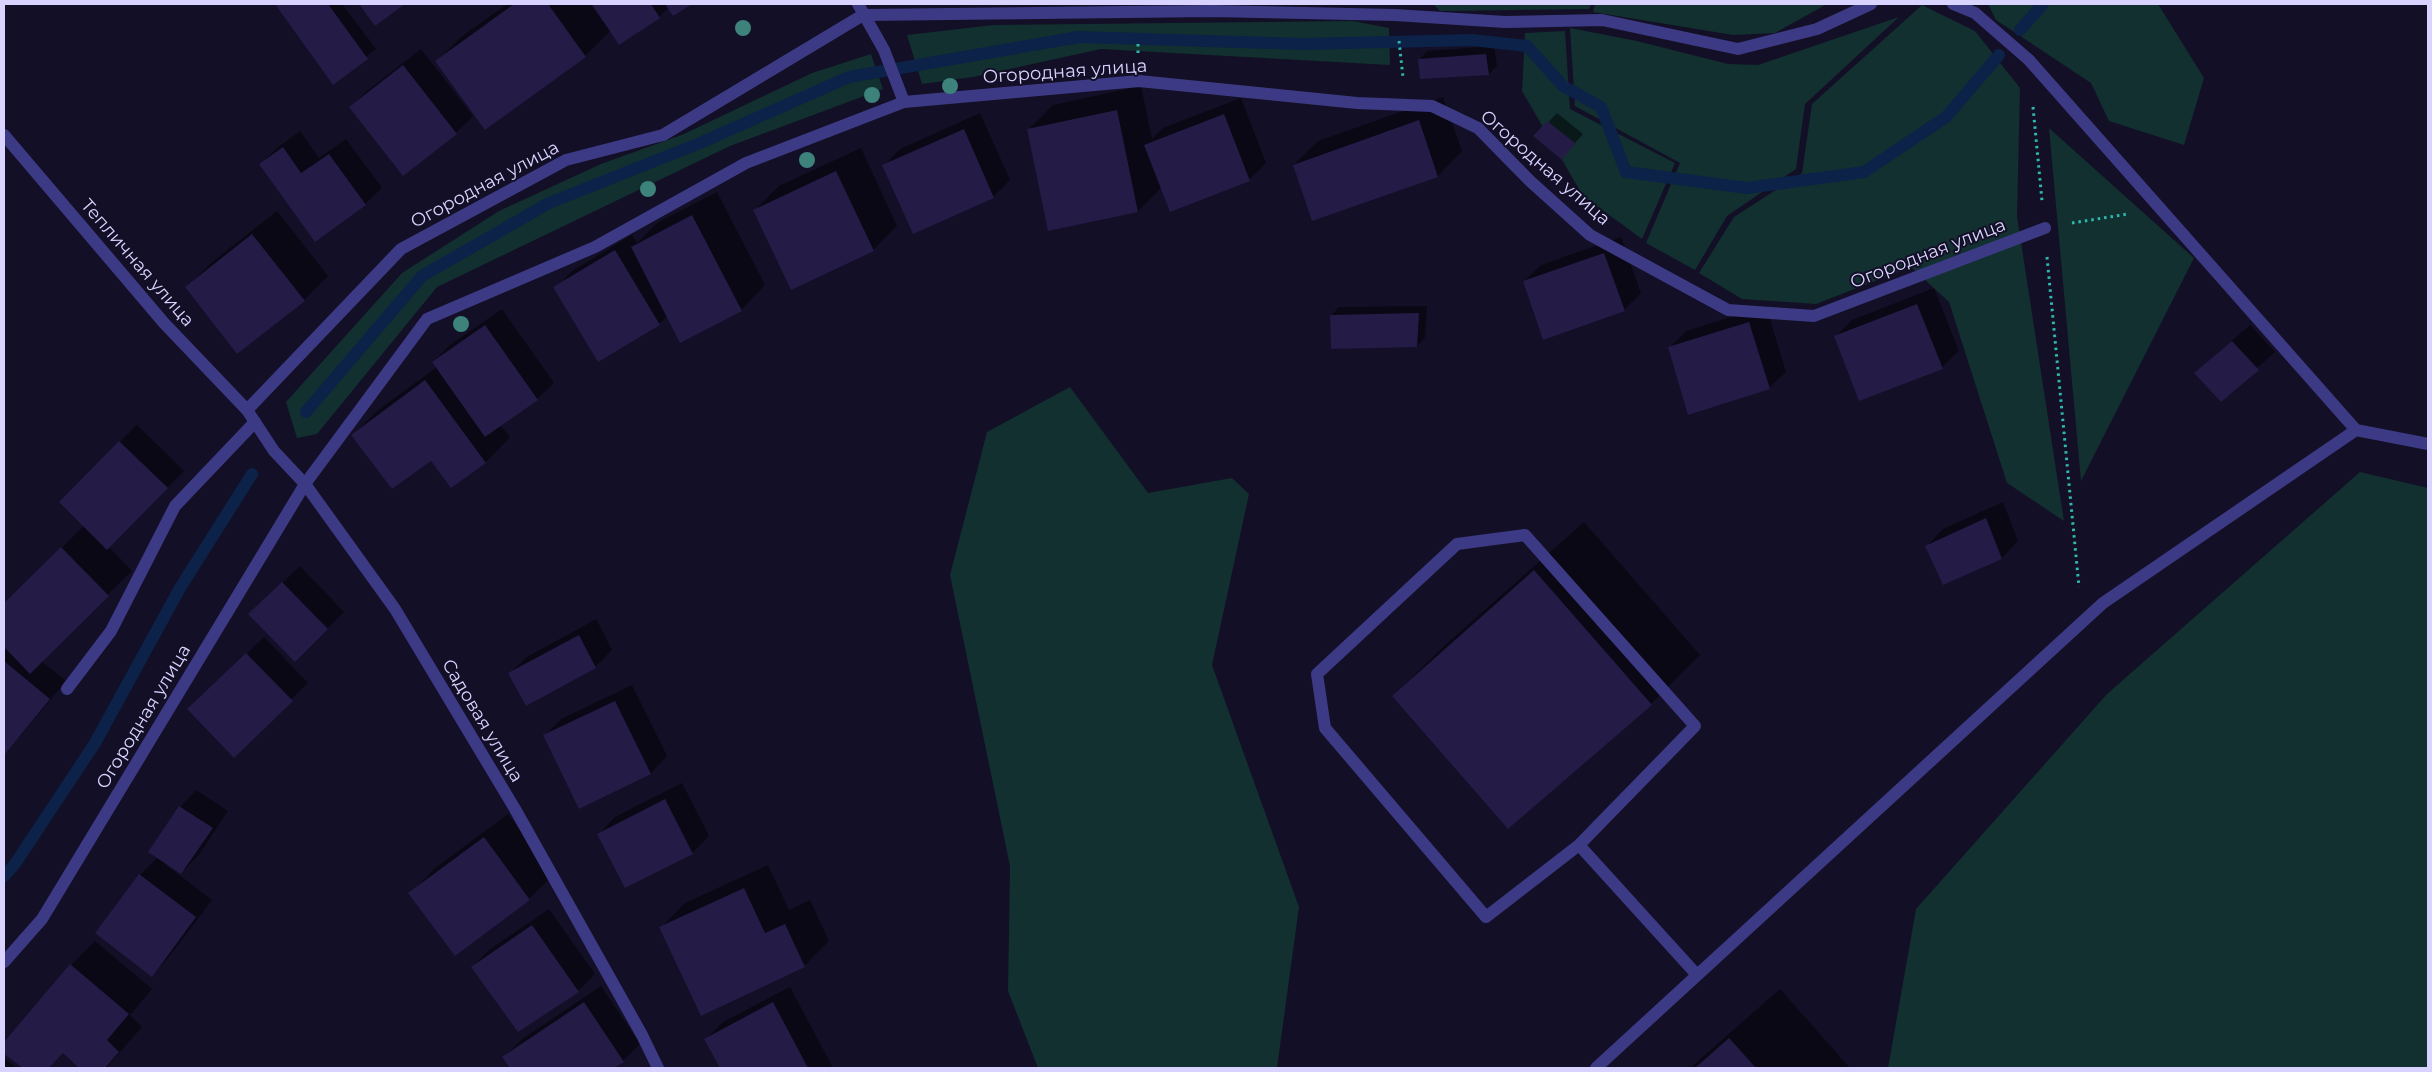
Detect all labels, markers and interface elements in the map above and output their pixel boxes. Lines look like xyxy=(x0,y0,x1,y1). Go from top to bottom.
street label: Огородная улица xyxy=(982,55,1148,89)
street label: Огородная улица xyxy=(1476,106,1614,230)
street label: Огородная улица xyxy=(407,137,563,233)
street label: Тепличная улица xyxy=(76,195,198,331)
street label: Огородная улица xyxy=(1847,214,2009,294)
street label: Огородная улица xyxy=(92,641,196,793)
street label: Садовая улица xyxy=(437,656,527,786)

